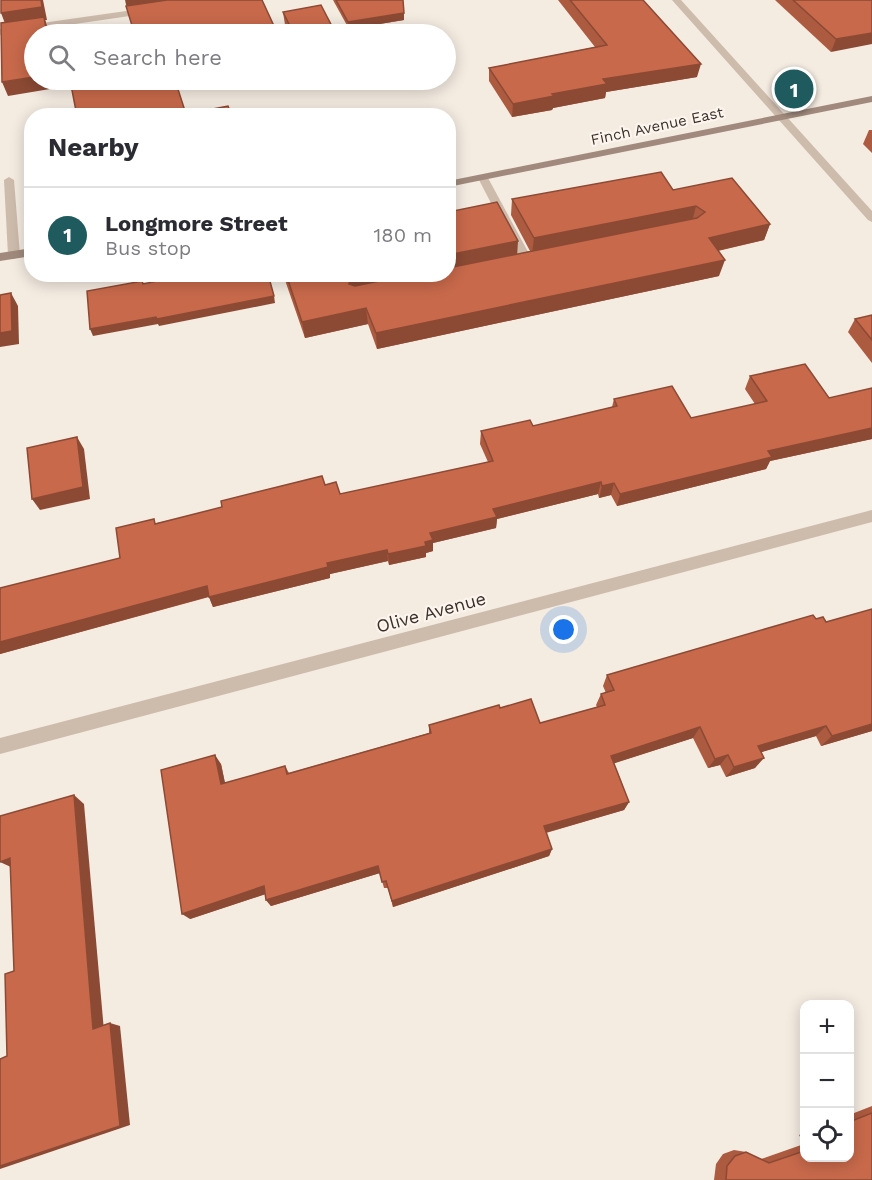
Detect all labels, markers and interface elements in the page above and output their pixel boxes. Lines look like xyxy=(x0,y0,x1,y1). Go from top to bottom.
search box xyxy=(24,24,456,90)
icon: search xyxy=(45,41,78,74)
text: Search here xyxy=(93,45,222,70)
pin: 1 xyxy=(774,66,814,112)
street label: Finch Avenue East xyxy=(589,103,726,149)
text: Nearby xyxy=(48,132,139,162)
text: Longmore Street xyxy=(105,211,288,236)
text: 1 xyxy=(63,223,72,247)
text: 180 m xyxy=(374,223,432,247)
text: Bus stop xyxy=(105,236,191,260)
street label: Olive Avenue xyxy=(374,587,488,637)
your location xyxy=(549,615,578,644)
map controls xyxy=(800,1000,854,1162)
button: + xyxy=(800,1000,854,1054)
button: − xyxy=(800,1054,854,1108)
button: locate xyxy=(800,1108,854,1162)

